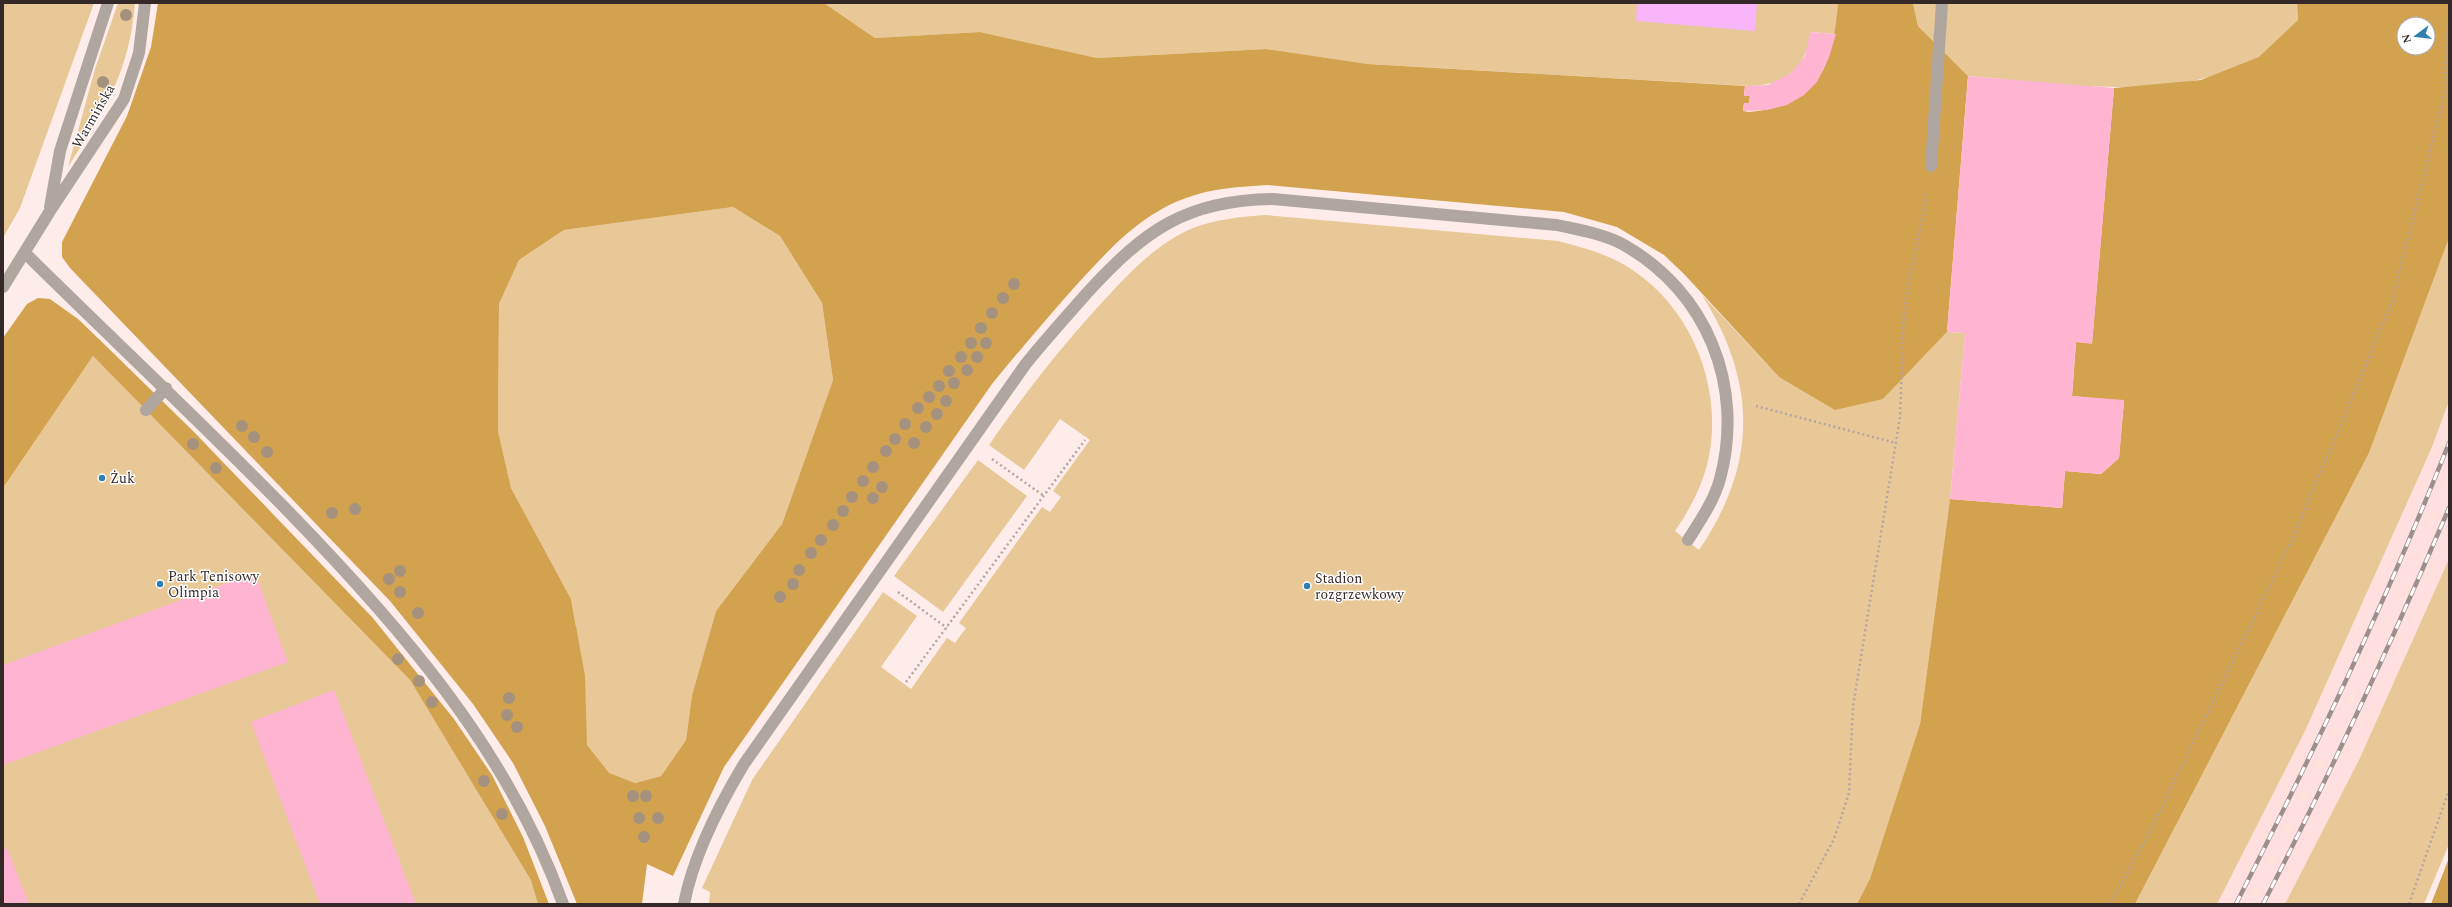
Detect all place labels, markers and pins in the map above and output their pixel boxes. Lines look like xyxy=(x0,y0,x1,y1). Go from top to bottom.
place label: Żuk xyxy=(110,468,135,489)
marker: Żuk xyxy=(97,473,107,483)
place label: Park Tenisowy Olimpia xyxy=(168,566,260,603)
place label: Stadion rozgrzewkowy xyxy=(1315,568,1405,605)
marker: Park Tenisowy Olimpia xyxy=(155,579,165,589)
marker: Stadion rozgrzewkowy xyxy=(1302,581,1312,591)

